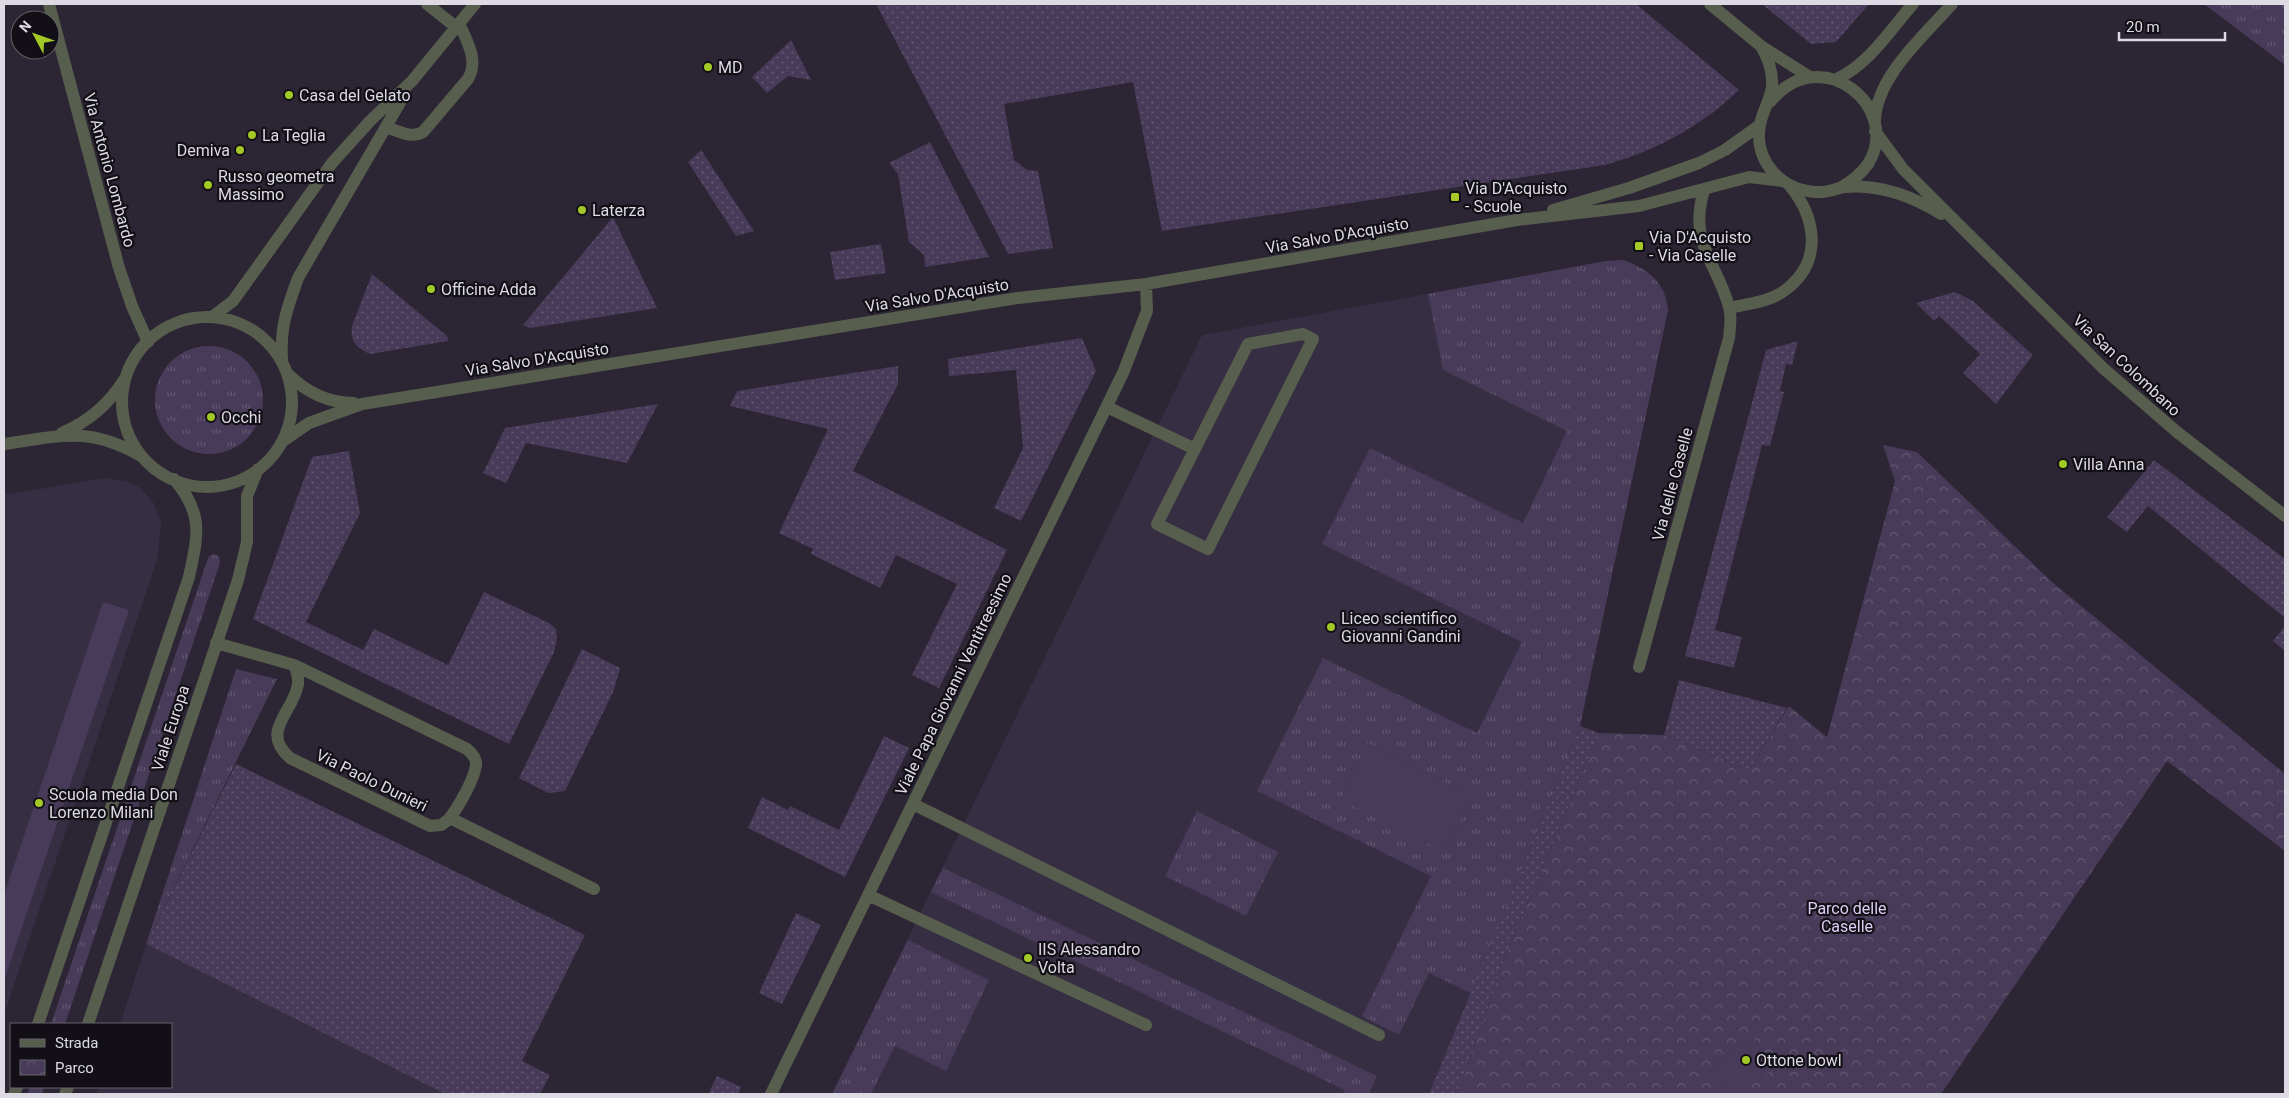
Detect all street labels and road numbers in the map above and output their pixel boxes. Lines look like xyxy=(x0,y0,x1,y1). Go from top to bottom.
street label: Via Antonio Lombardo xyxy=(80,91,139,249)
street label: Via Salvo D'Acquisto xyxy=(1264,214,1410,257)
street label: Via Salvo D'Acquisto xyxy=(864,275,1010,316)
street label: Via San Colombano xyxy=(2069,311,2184,420)
street label: Via Salvo D'Acquisto xyxy=(464,339,610,380)
street label: Via delle Caselle xyxy=(1648,425,1697,543)
street label: Viale Papa Giovanni Ventitreesimo xyxy=(891,570,1016,798)
street label: Viale Europa xyxy=(148,683,193,773)
street label: Via Paolo Dunieri xyxy=(313,745,431,816)

